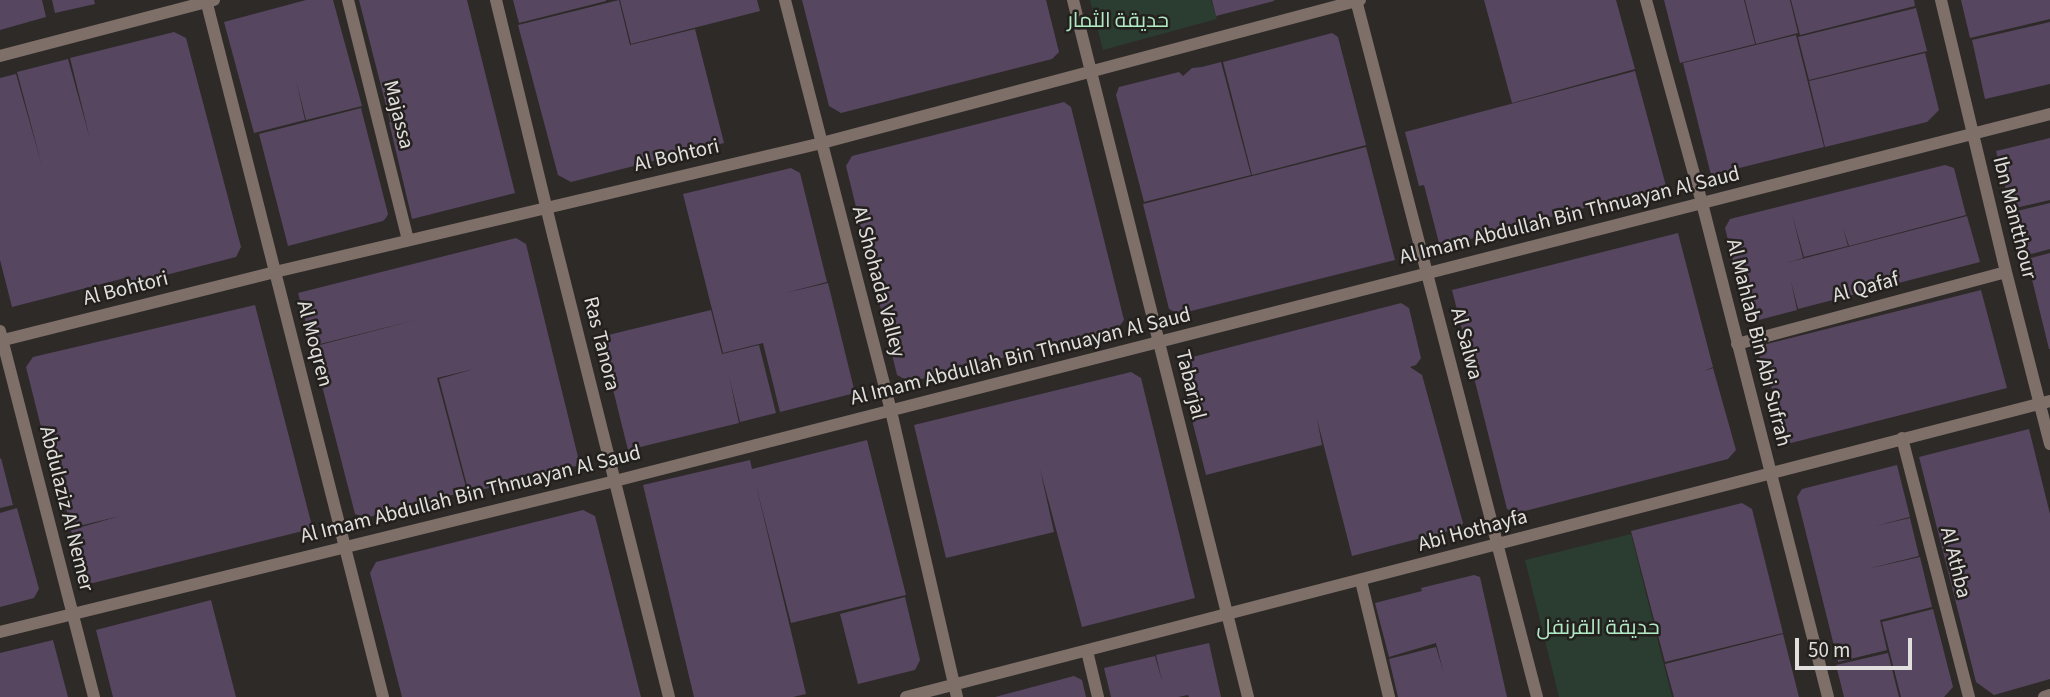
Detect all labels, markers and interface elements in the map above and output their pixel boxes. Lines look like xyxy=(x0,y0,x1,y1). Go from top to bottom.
park label: حديقة الثمار xyxy=(1067,9,1169,35)
street label: Majassa xyxy=(376,78,418,152)
street label: Al Bohtori xyxy=(632,135,722,179)
street label: Ibn Mantthour xyxy=(1986,154,2040,282)
street label: Al Imam Abdullah Bin Thnuayan Al Saud xyxy=(1397,162,1743,272)
street label: Al Shohada Valley xyxy=(845,204,909,360)
street label: Al Mahlab Bin Abi Sufrah xyxy=(1719,237,1795,449)
street label: Al Bohtori xyxy=(81,267,171,313)
street label: Al Qafaf xyxy=(1830,268,1902,310)
street label: Ras Tanora xyxy=(576,294,624,394)
street label: Al Moqren xyxy=(289,298,337,390)
street label: Al Imam Abdullah Bin Thnuayan Al Saud xyxy=(848,303,1194,413)
street label: Al Salwa xyxy=(1443,305,1487,383)
street label: Tabarjal xyxy=(1168,348,1210,422)
street label: Abdulaziz Al Nemer xyxy=(32,424,98,594)
street label: Al Imam Abdullah Bin Thnuayan Al Saud xyxy=(298,441,644,551)
street label: Abi Hothayfa xyxy=(1416,505,1530,559)
street label: Al Athba xyxy=(1933,525,1975,601)
park label: حديقة القرنفل xyxy=(1536,616,1660,642)
scale bar xyxy=(1798,624,1915,668)
text: 50 m xyxy=(1808,635,1850,665)

